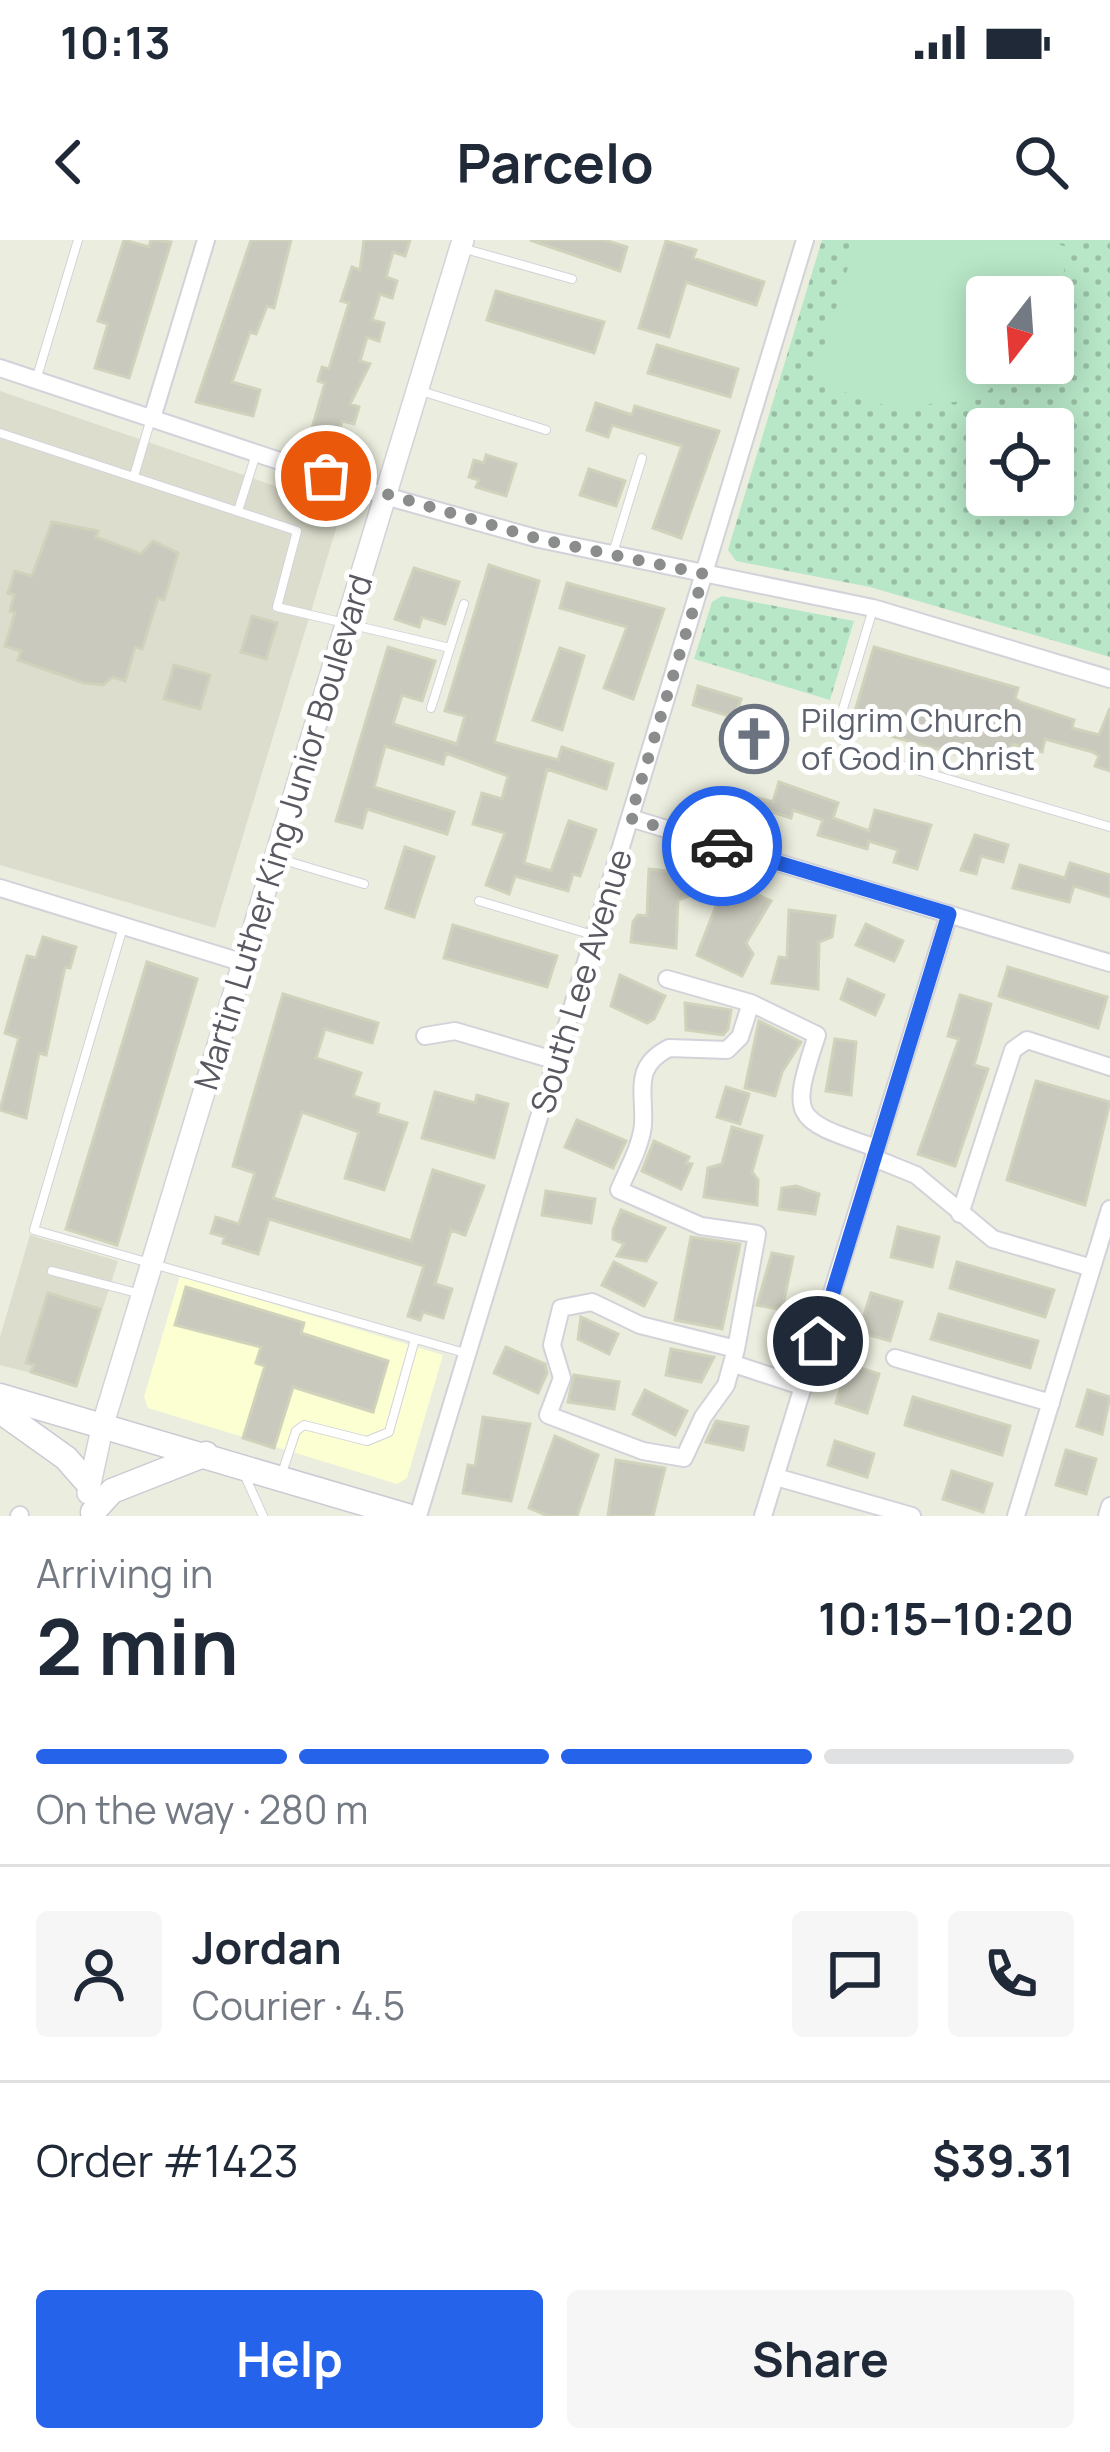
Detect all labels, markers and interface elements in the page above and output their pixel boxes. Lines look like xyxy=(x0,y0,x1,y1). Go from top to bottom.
text: 10:13 xyxy=(60,11,171,73)
text: Parcelo xyxy=(456,125,654,199)
icon: back xyxy=(36,129,102,195)
icon: search xyxy=(1008,129,1074,195)
north arrow xyxy=(966,276,1074,384)
map controls xyxy=(966,276,1074,516)
button: locate xyxy=(966,408,1074,516)
pin xyxy=(275,425,377,527)
icon: bag xyxy=(293,443,359,509)
street label: Martin Luther King Junior Boulevard xyxy=(183,569,382,1095)
place label: Pilgrim Church of God in Christ xyxy=(801,697,1035,780)
church icon: Pilgrim Church of God in Christ xyxy=(719,704,789,774)
courier xyxy=(662,786,782,906)
icon: car xyxy=(689,813,755,879)
street label: South Lee Avenue xyxy=(519,843,642,1118)
pin xyxy=(767,1290,869,1392)
icon: home xyxy=(785,1308,851,1374)
text: Arriving in xyxy=(36,1546,213,1600)
text: 10:15–10:20 xyxy=(818,1587,1074,1649)
text: 2 min xyxy=(36,1592,239,1698)
text: On the way · 280 m xyxy=(36,1782,368,1836)
button: person xyxy=(36,1911,162,2037)
button: chat xyxy=(792,1911,918,2037)
button: phone xyxy=(948,1911,1074,2037)
text: Jordan xyxy=(192,1916,342,1978)
text: Courier · 4.5 xyxy=(192,1978,405,2032)
text: Order #1423 xyxy=(36,2129,299,2191)
text: $39.31 xyxy=(932,2129,1074,2191)
button: Help xyxy=(36,2290,543,2428)
button: Share xyxy=(567,2290,1074,2428)

